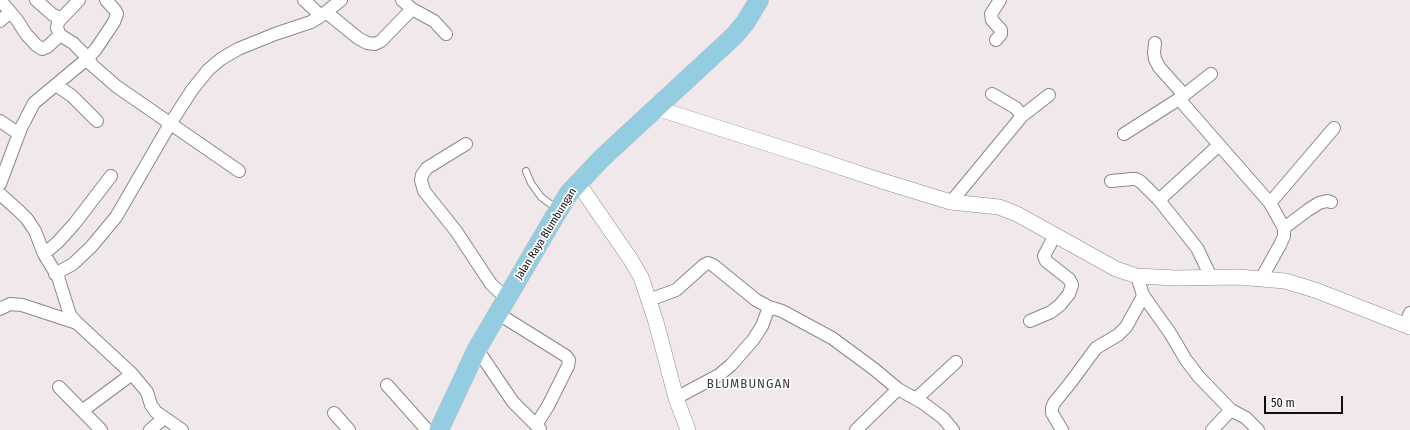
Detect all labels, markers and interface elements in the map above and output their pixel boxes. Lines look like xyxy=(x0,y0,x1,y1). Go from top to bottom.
street label: Jalan Raya Blumbungan xyxy=(512,186,580,282)
district label: BLUMBUNGAN xyxy=(707,376,791,392)
scale bar xyxy=(1266,388,1345,414)
text: 50 m xyxy=(1271,396,1295,410)

